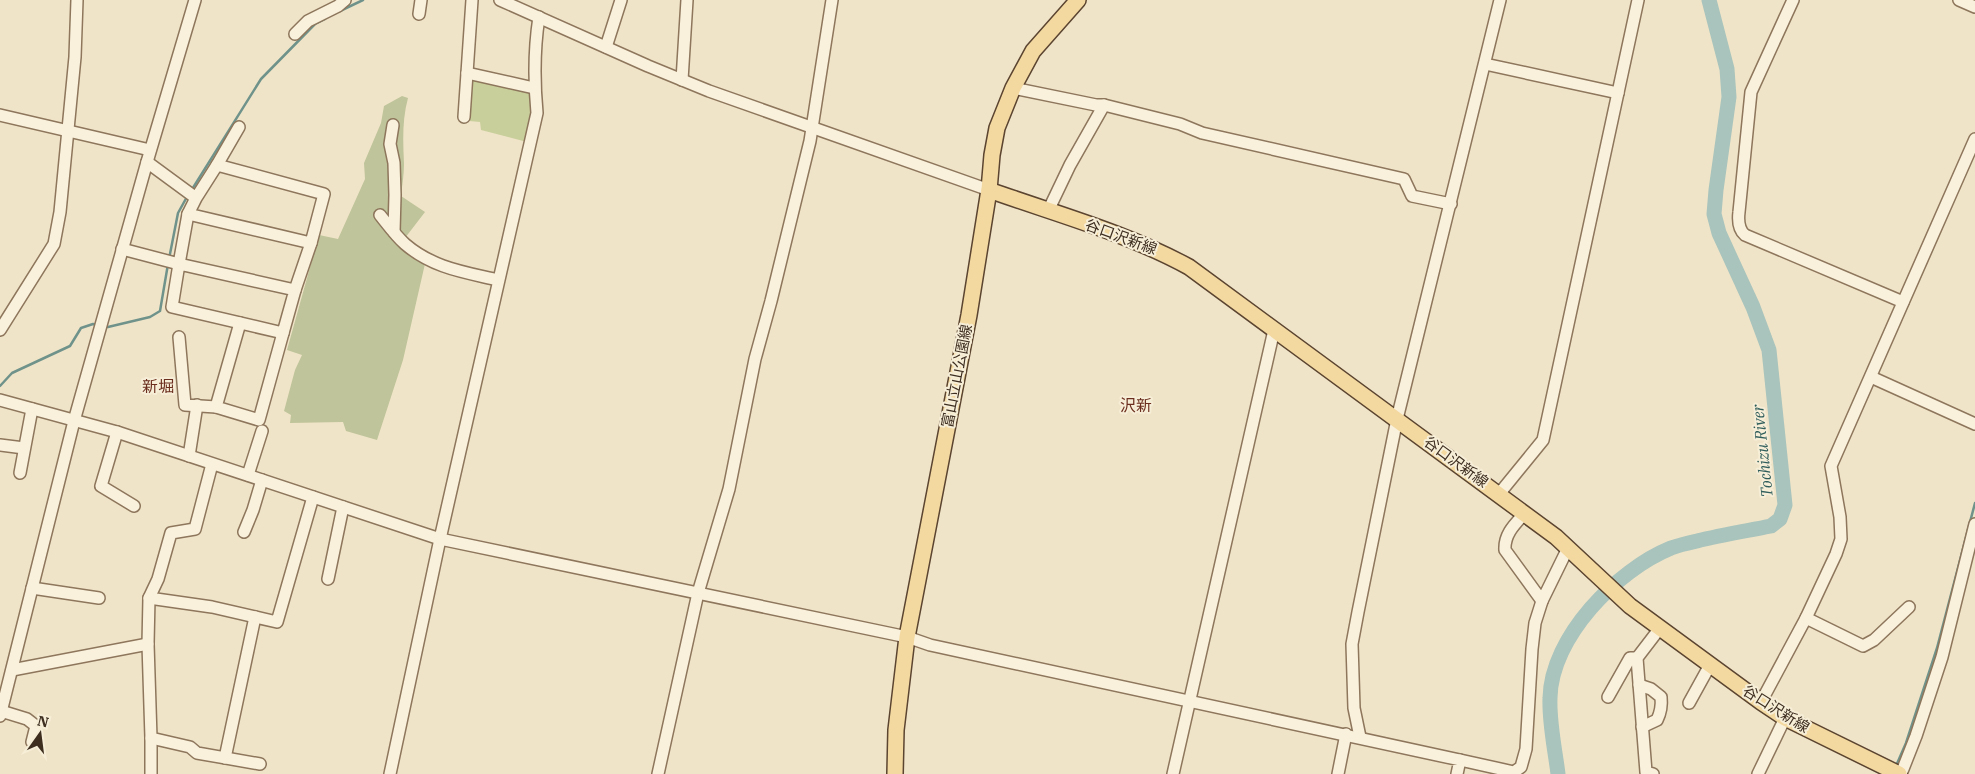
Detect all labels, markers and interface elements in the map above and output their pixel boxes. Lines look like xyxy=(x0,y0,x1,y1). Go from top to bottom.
street label: 谷口沢新線 xyxy=(1083,215,1160,258)
street label: 富山立山公園線 xyxy=(937,323,976,429)
district label: 新堀 xyxy=(142,376,174,396)
district label: 沢新 xyxy=(1120,395,1152,415)
water label: Tochizu River xyxy=(1747,403,1777,498)
street label: 谷口沢新線 xyxy=(1420,432,1492,491)
street label: 谷口沢新線 xyxy=(1739,681,1813,737)
north arrow xyxy=(15,709,65,759)
text: N xyxy=(36,711,51,731)

